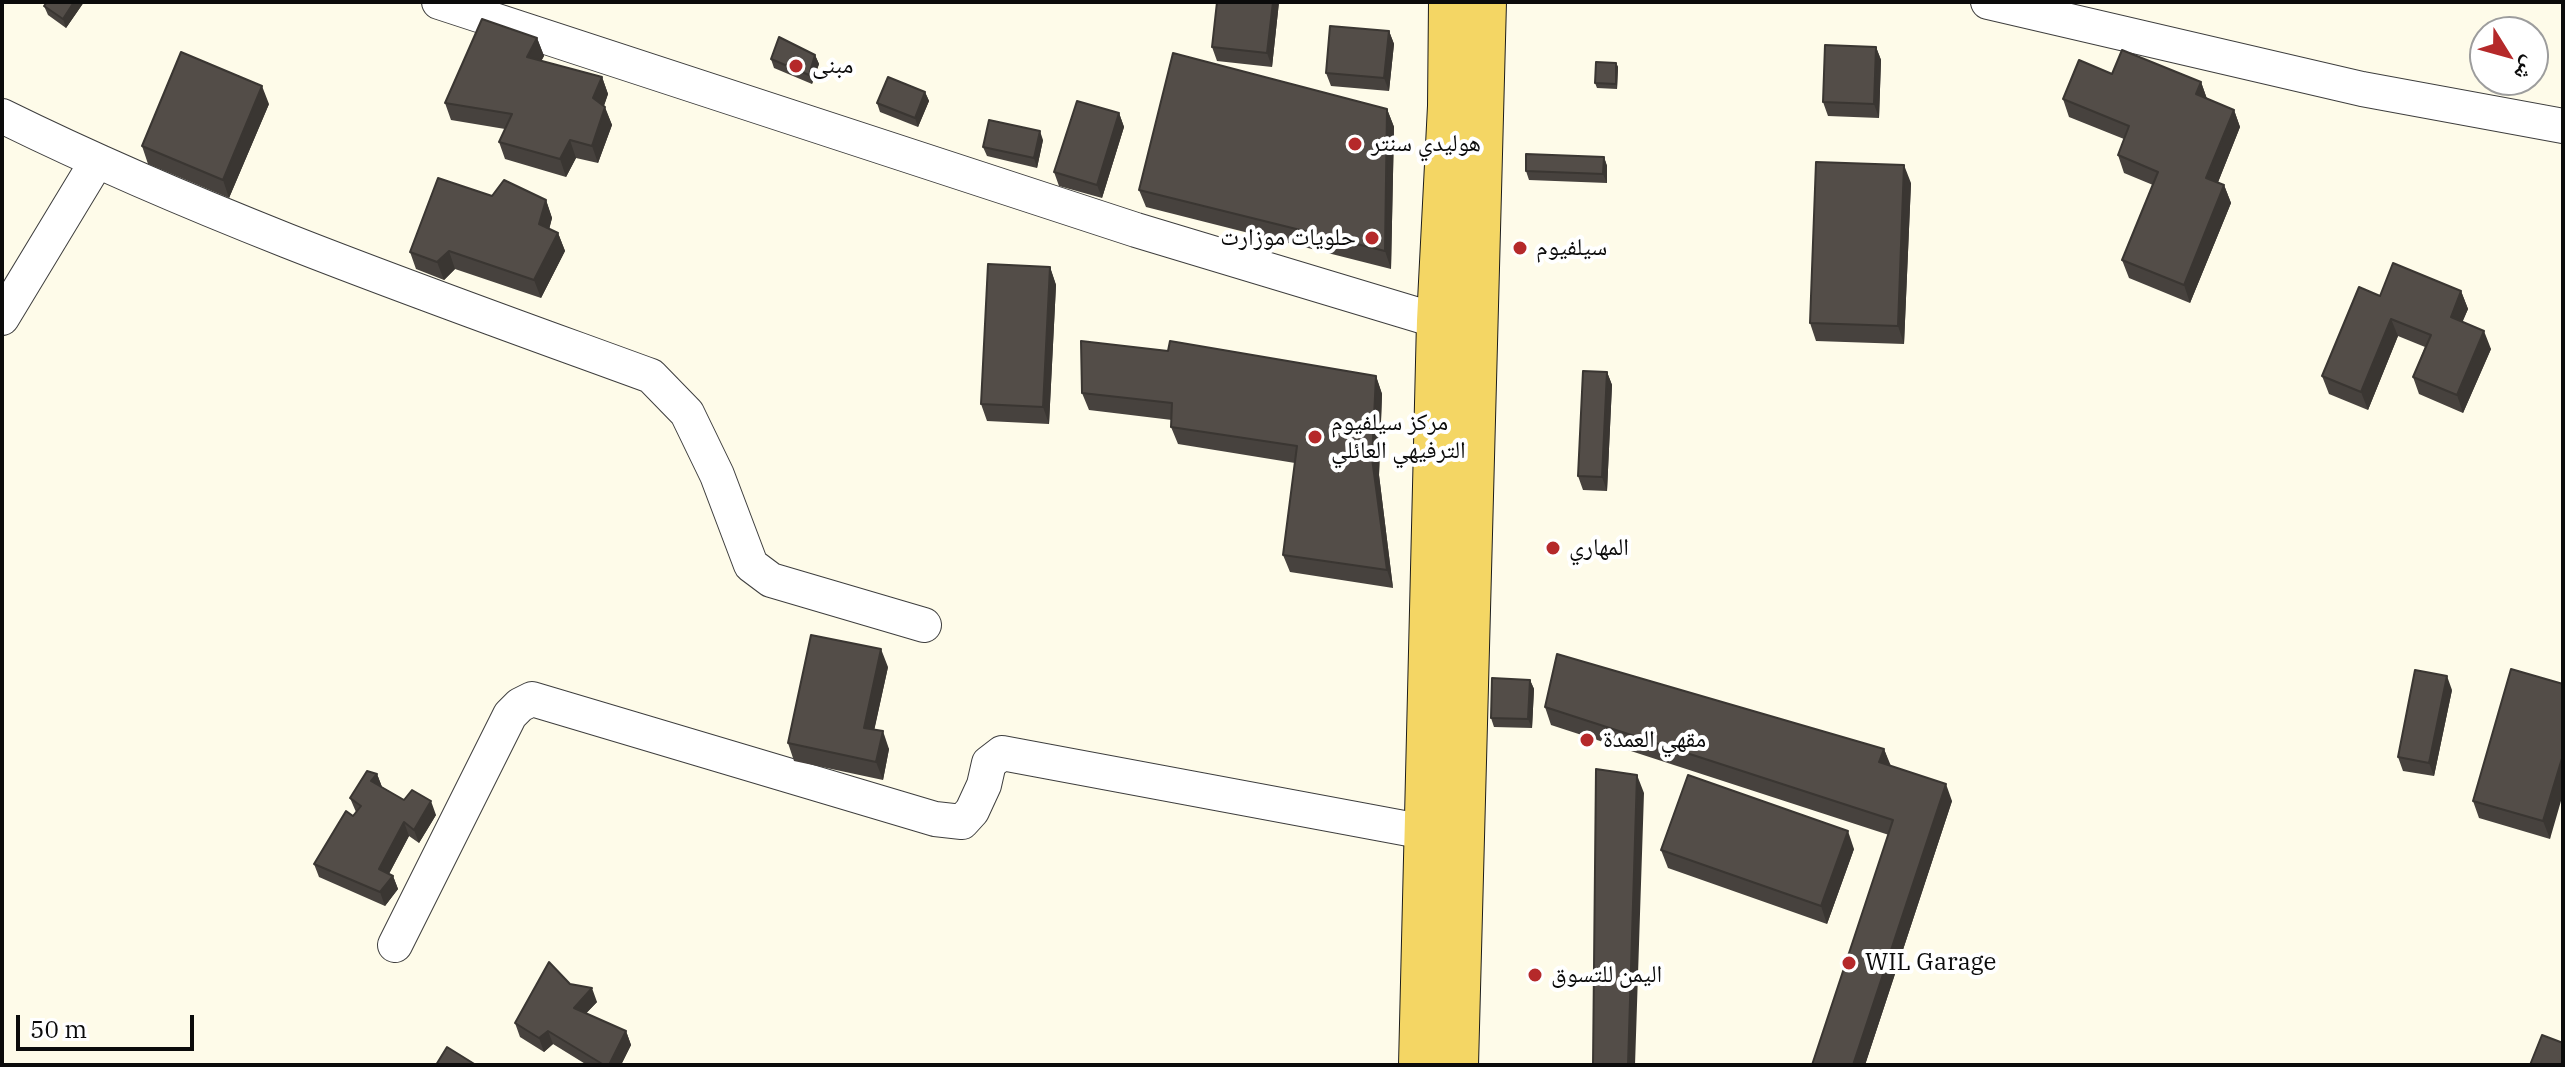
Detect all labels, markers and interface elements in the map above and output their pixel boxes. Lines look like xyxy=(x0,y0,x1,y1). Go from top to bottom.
north arrow xyxy=(2469,16,2549,96)
text: ش xyxy=(2508,51,2546,88)
place label: مبنى xyxy=(812,52,853,80)
marker: مبنى xyxy=(787,57,805,75)
place label: هوليدي سنتر xyxy=(1371,130,1481,158)
marker: هوليدي سنتر xyxy=(1346,135,1364,153)
place label: حلويات موزارت xyxy=(1220,224,1356,252)
marker: حلويات موزارت xyxy=(1363,229,1381,247)
place label: سيلفيوم xyxy=(1536,234,1607,262)
marker: سيلفيوم xyxy=(1511,239,1529,257)
place label: مركز سيلفيوم الترفيهي العائلي xyxy=(1331,409,1466,465)
marker: مركز سيلفيوم الترفيهي العائلي xyxy=(1306,428,1324,446)
place label: المهاري xyxy=(1569,534,1629,562)
marker: المهاري xyxy=(1544,539,1562,557)
place label: مقهي العمدة xyxy=(1603,726,1706,754)
marker: مقهي العمدة xyxy=(1578,731,1596,749)
place label: WIL Garage xyxy=(1865,949,1996,977)
marker: WIL Garage xyxy=(1840,954,1858,972)
place label: اليمن للتسوق xyxy=(1551,961,1662,989)
marker: اليمن للتسوق xyxy=(1526,966,1544,984)
scale bar xyxy=(20,999,198,1049)
text: 50 m xyxy=(30,1013,87,1045)

